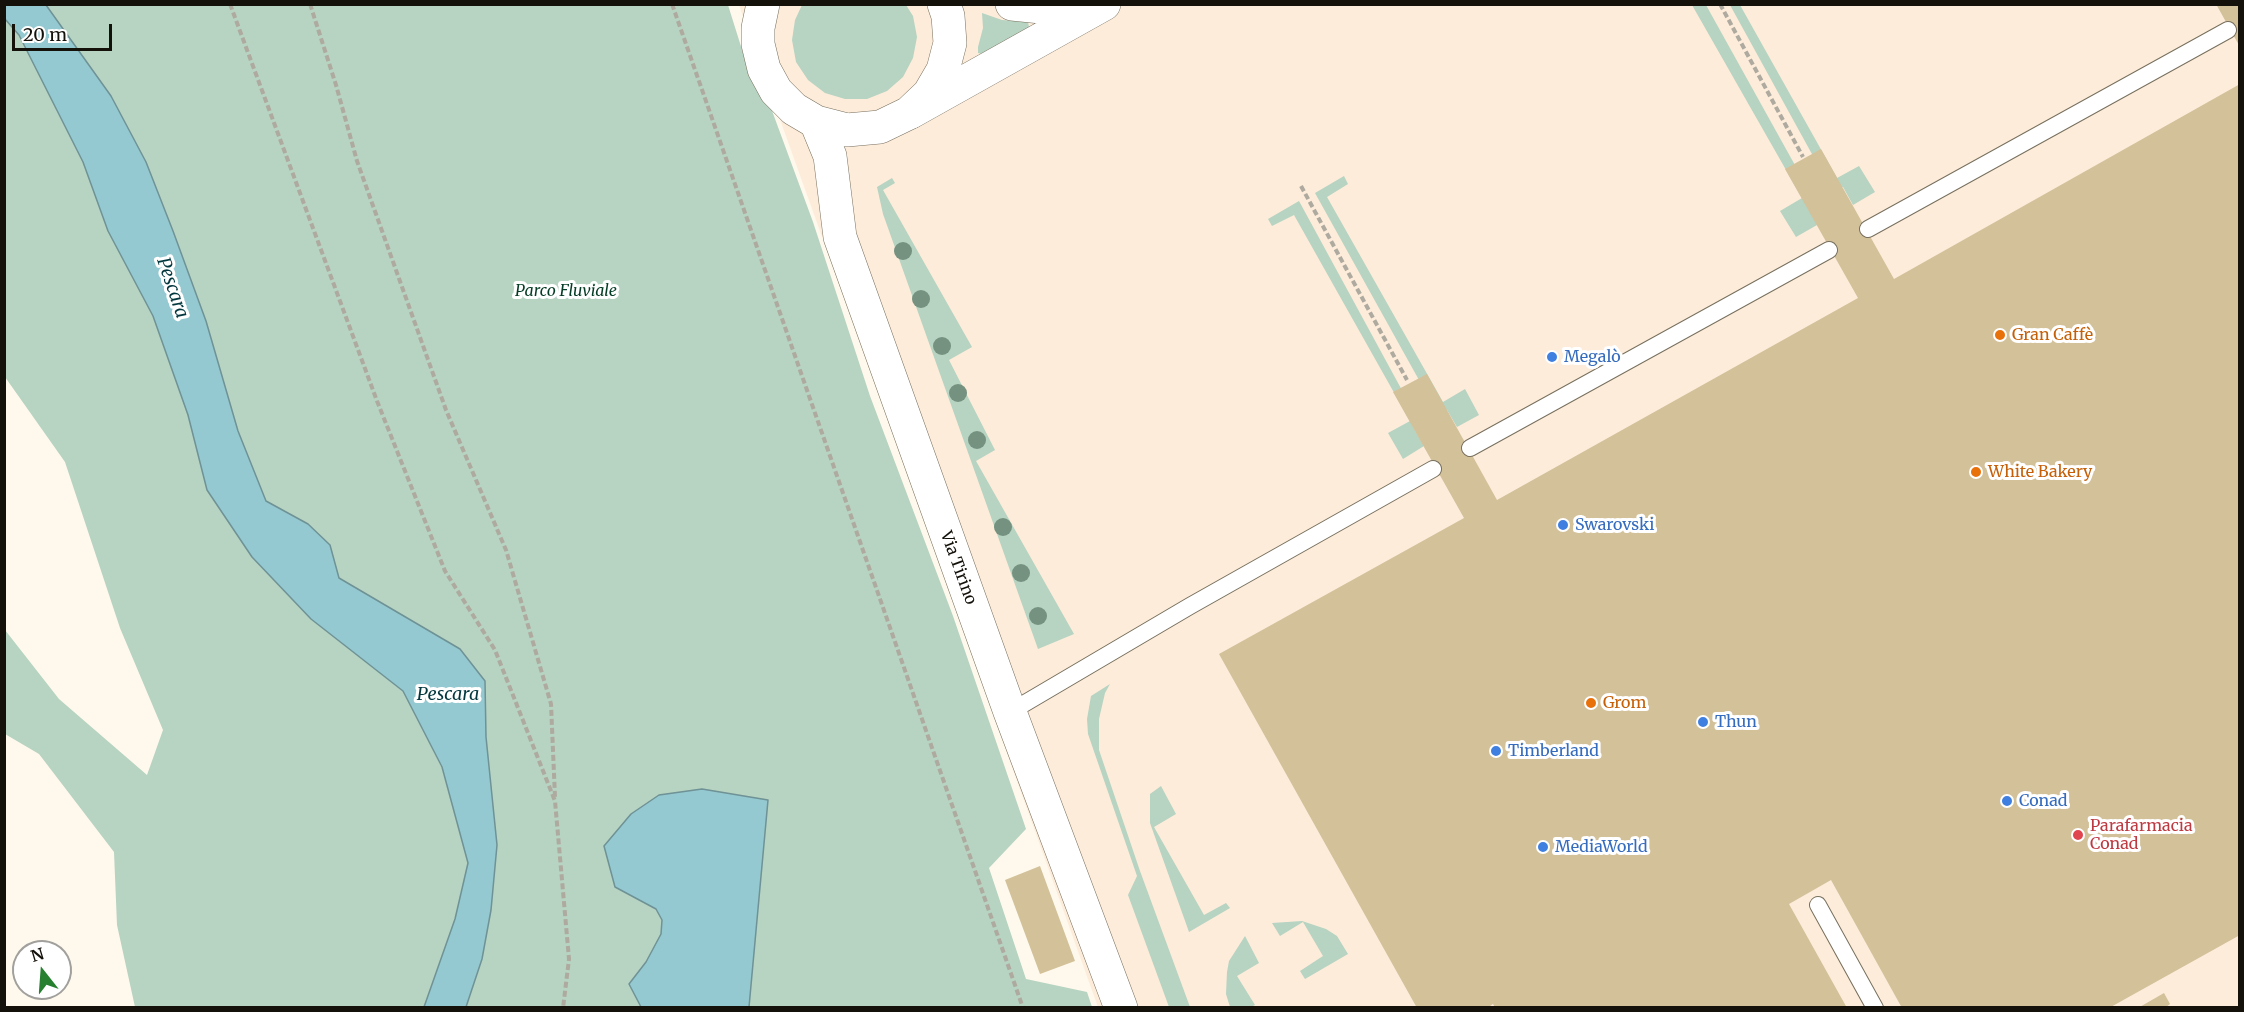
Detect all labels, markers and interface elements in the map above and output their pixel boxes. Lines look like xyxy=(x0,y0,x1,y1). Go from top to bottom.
scale bar xyxy=(15,12,116,50)
text: 20 m xyxy=(23,23,67,46)
water label: Pescara xyxy=(152,255,192,321)
park label: Parco Fluviale xyxy=(515,281,617,301)
place label: Gran Caffè xyxy=(2012,325,2093,345)
marker: Gran Caffè xyxy=(1993,328,2007,342)
place label: Megalò xyxy=(1564,347,1621,367)
marker: Megalò xyxy=(1545,350,1559,364)
place label: White Bakery xyxy=(1988,462,2092,482)
marker: White Bakery xyxy=(1969,465,1983,479)
place label: Swarovski xyxy=(1575,515,1654,535)
marker: Swarovski xyxy=(1556,518,1570,532)
street label: Via Tirino xyxy=(936,529,980,607)
water label: Pescara xyxy=(417,684,479,706)
place label: Grom xyxy=(1603,693,1646,713)
marker: Grom xyxy=(1584,696,1598,710)
place label: Thun xyxy=(1715,712,1757,732)
marker: Thun xyxy=(1696,715,1710,729)
place label: Timberland xyxy=(1508,741,1599,761)
marker: Timberland xyxy=(1489,744,1503,758)
place label: Conad xyxy=(2019,791,2067,811)
marker: Conad xyxy=(2000,794,2014,808)
place label: Parafarmacia Conad xyxy=(2090,816,2192,854)
marker: Parafarmacia Conad xyxy=(2071,828,2085,842)
place label: MediaWorld xyxy=(1555,837,1648,857)
marker: MediaWorld xyxy=(1536,840,1550,854)
north arrow xyxy=(12,940,72,1000)
text: N xyxy=(28,943,46,966)

